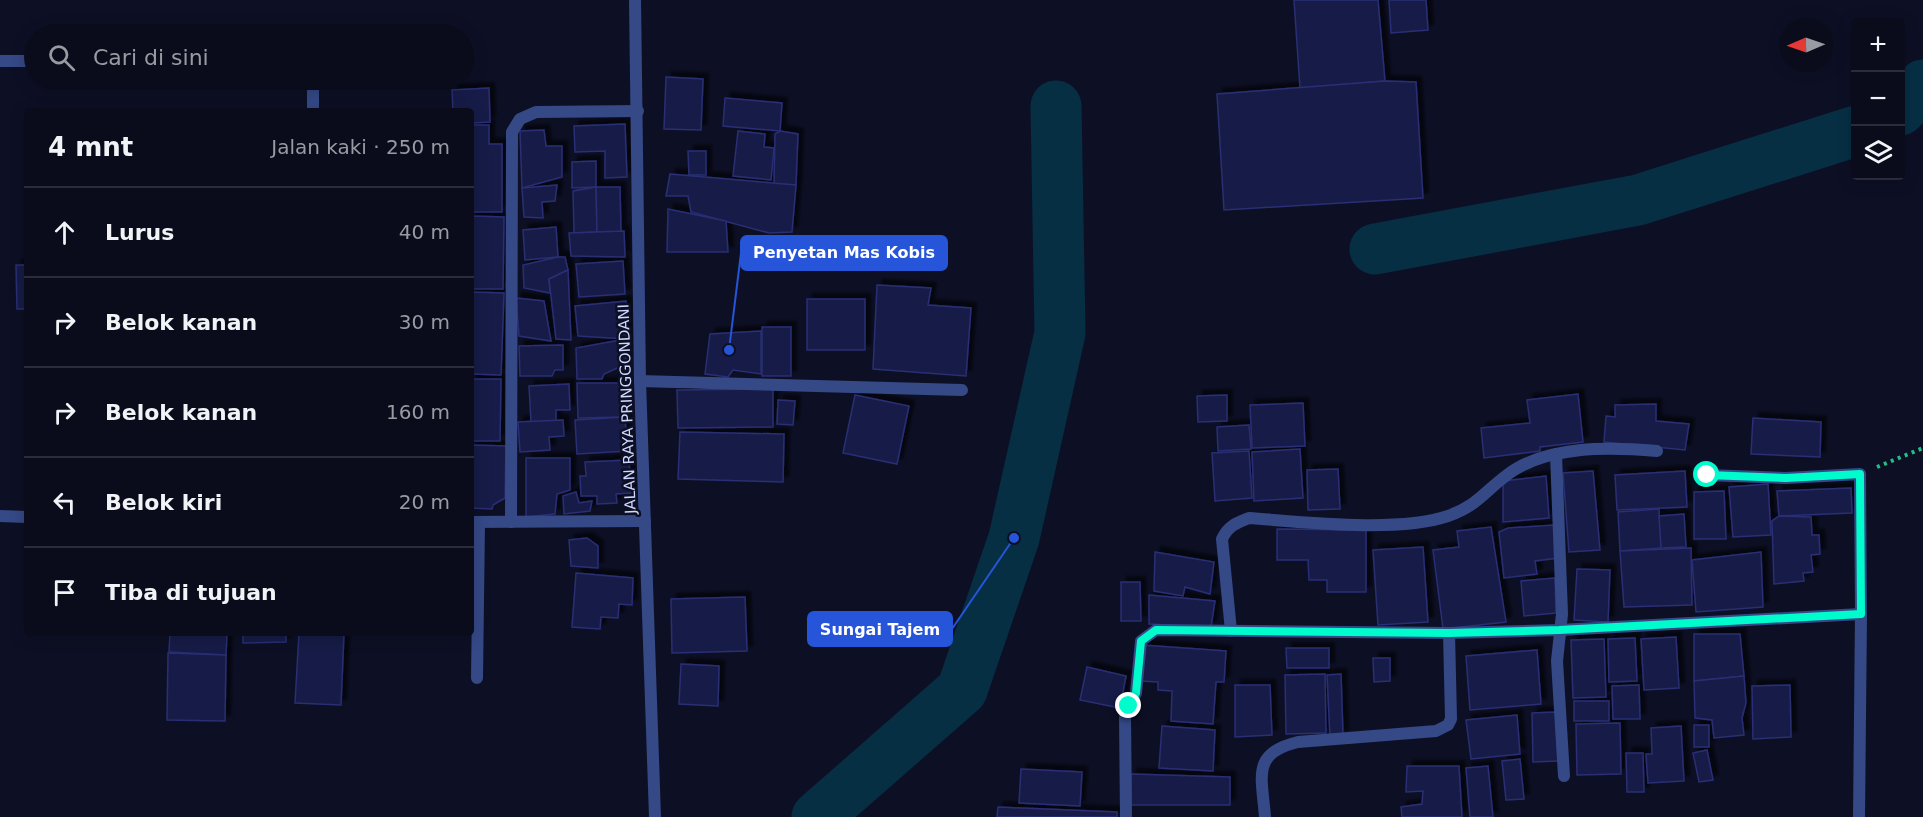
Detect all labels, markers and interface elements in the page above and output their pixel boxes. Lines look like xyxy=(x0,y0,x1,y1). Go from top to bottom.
north arrow xyxy=(1779,18,1833,72)
map controls xyxy=(1851,18,1905,180)
button: + xyxy=(1851,18,1905,72)
search box xyxy=(24,24,474,90)
icon: search xyxy=(45,41,78,74)
text: Cari di sini xyxy=(93,45,209,70)
button: − xyxy=(1851,72,1905,126)
button: layers xyxy=(1851,126,1905,180)
text: 4 mnt xyxy=(48,132,133,162)
text: Jalan kaki · 250 m xyxy=(271,135,450,159)
icon: ahead xyxy=(48,216,81,249)
text: Lurus xyxy=(105,220,174,245)
text: 40 m xyxy=(399,220,450,244)
callout: Penyetan Mas Kobis xyxy=(741,236,947,270)
text: Penyetan Mas Kobis xyxy=(753,243,935,262)
street label: JALAN RAYA PRINGGONDANI xyxy=(614,304,640,515)
icon: right xyxy=(48,306,81,339)
text: Belok kanan xyxy=(105,310,257,335)
text: 30 m xyxy=(399,310,450,334)
icon: right xyxy=(48,396,81,429)
text: Belok kanan xyxy=(105,400,257,425)
text: 160 m xyxy=(386,400,450,424)
route start xyxy=(1693,461,1719,487)
icon: left xyxy=(48,486,81,519)
text: Belok kiri xyxy=(105,490,222,515)
text: 20 m xyxy=(399,490,450,514)
icon: arrive xyxy=(48,576,81,609)
text: Tiba di tujuan xyxy=(105,580,277,605)
callout: Sungai Tajem xyxy=(808,612,952,646)
text: Sungai Tajem xyxy=(820,620,940,639)
route end xyxy=(1115,692,1141,718)

